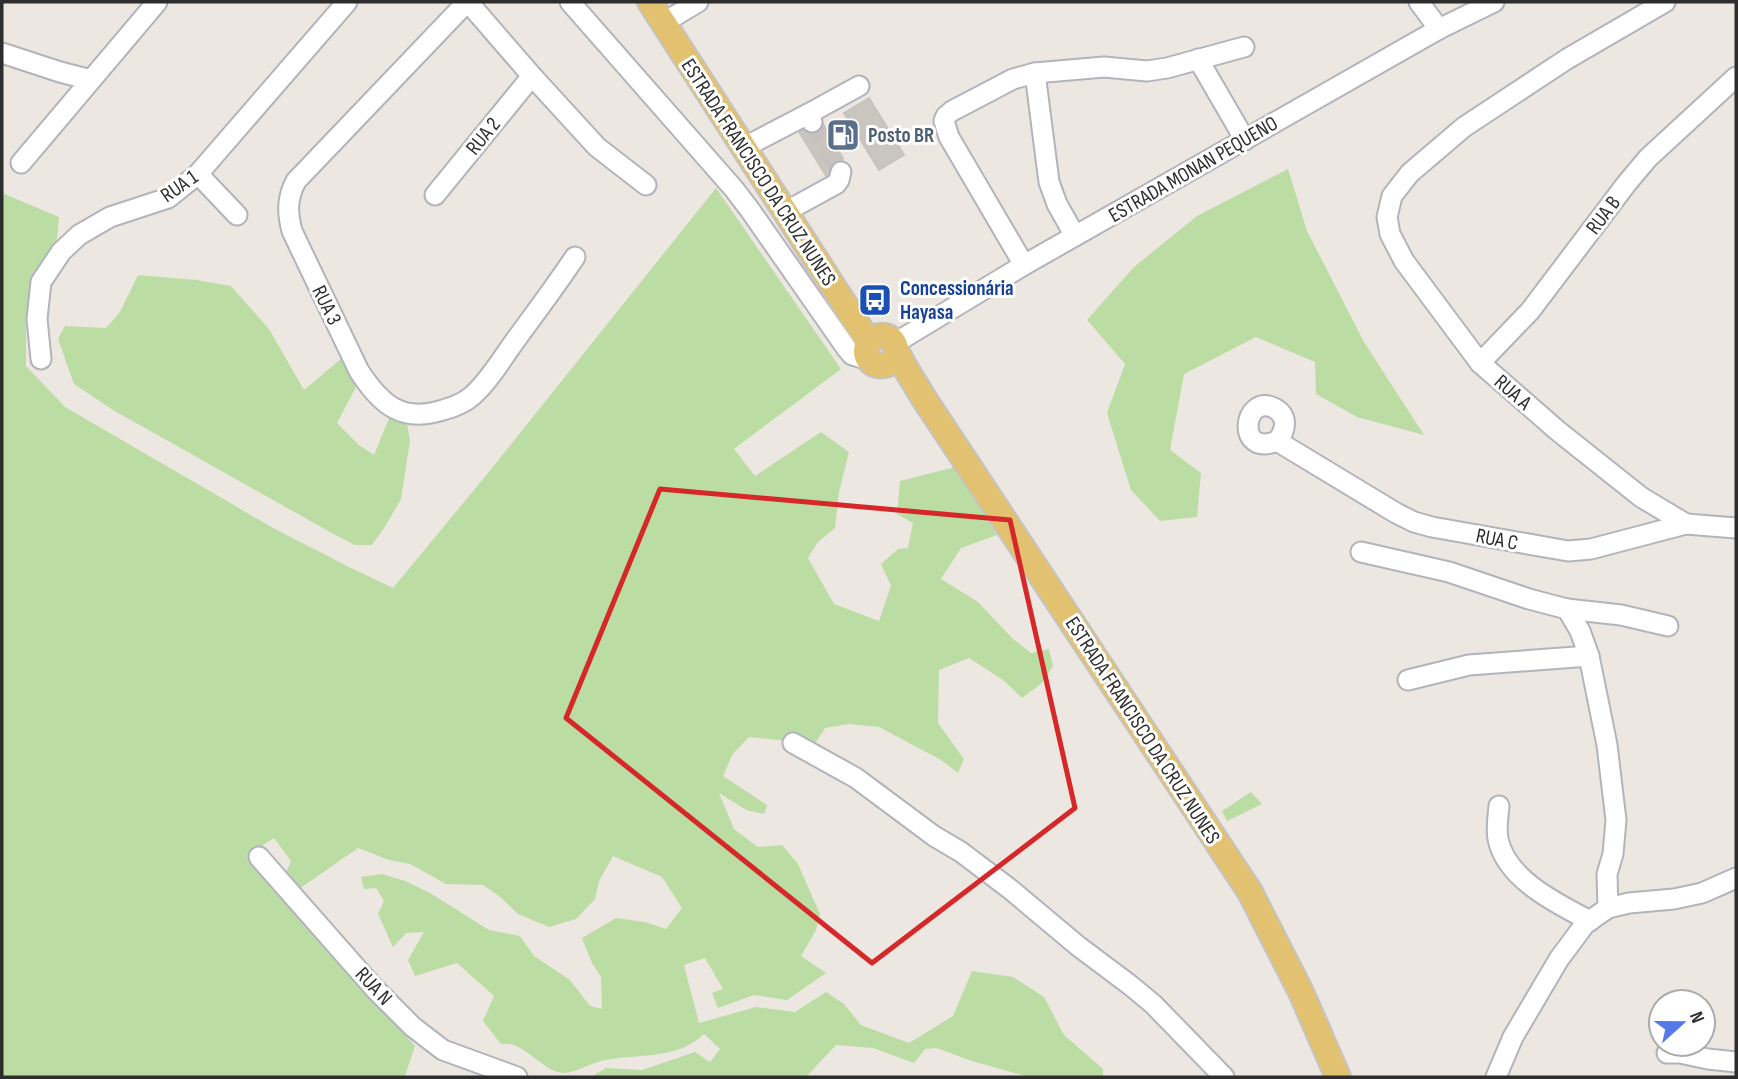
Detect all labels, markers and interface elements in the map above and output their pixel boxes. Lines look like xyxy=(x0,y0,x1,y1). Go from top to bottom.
street label: ESTRADA FRANCISCO DA CRUZ NUNES xyxy=(676,54,841,290)
street label: ESTRADA MONAN PEQUENO xyxy=(1104,111,1282,228)
street label: RUA 2 xyxy=(461,113,506,160)
fuel station icon: Posto BR xyxy=(824,116,862,154)
place label: Posto BR xyxy=(868,123,934,148)
street label: RUA 1 xyxy=(156,164,203,208)
street label: RUA B xyxy=(1581,191,1626,239)
place label: Concessionária Hayasa xyxy=(900,276,1014,325)
street label: RUA 3 xyxy=(306,281,347,329)
bus stop icon: Concessionária Hayasa xyxy=(856,281,894,319)
street label: RUA A xyxy=(1489,369,1537,416)
street label: RUA C xyxy=(1474,523,1520,556)
street label: ESTRADA FRANCISCO DA CRUZ NUNES xyxy=(1060,612,1225,848)
street label: RUA N xyxy=(350,962,397,1011)
north arrow xyxy=(1647,988,1717,1058)
text: N xyxy=(1684,1009,1709,1026)

